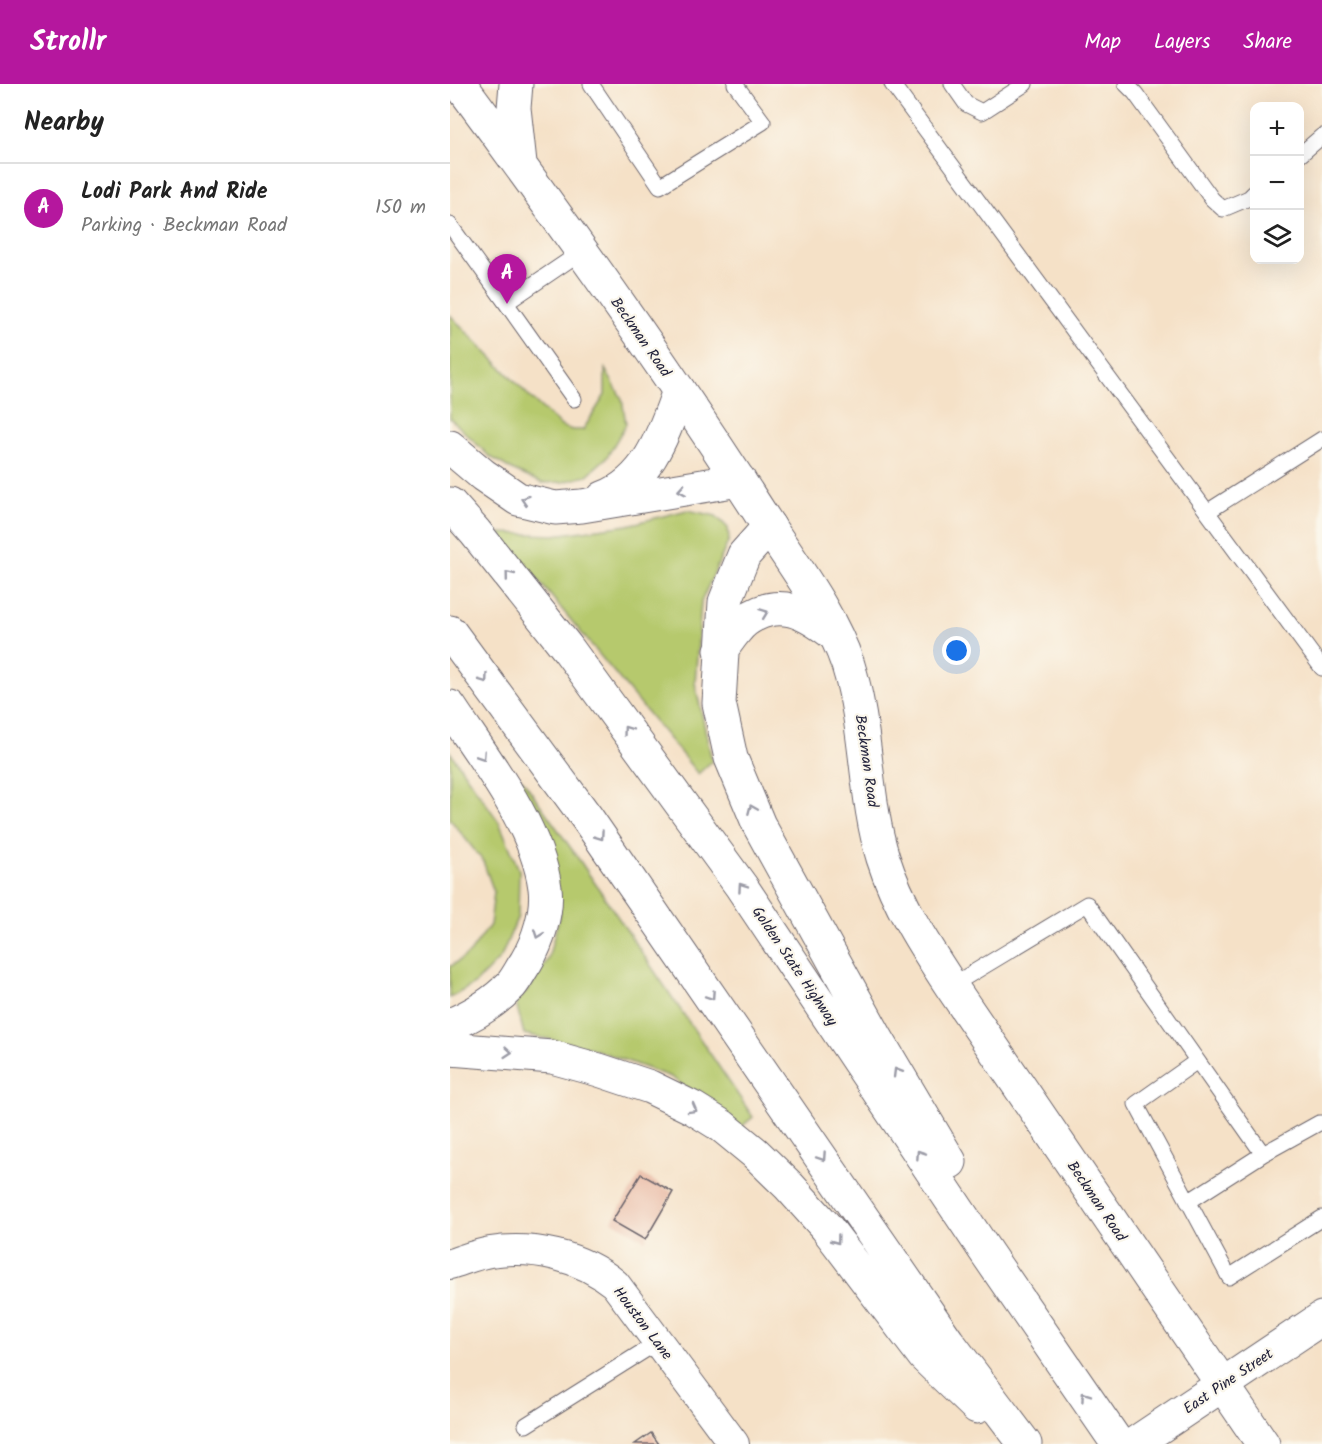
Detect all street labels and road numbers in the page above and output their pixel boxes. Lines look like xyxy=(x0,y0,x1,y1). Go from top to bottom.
street label: Beckman Road xyxy=(604,293,677,383)
street label: Beckman Road xyxy=(848,713,884,809)
street label: Golden State Highway xyxy=(745,902,844,1032)
street label: Beckman Road xyxy=(1060,1156,1132,1247)
street label: Houston Lane xyxy=(606,1282,678,1366)
street label: East Pine Street xyxy=(1179,1343,1279,1421)

